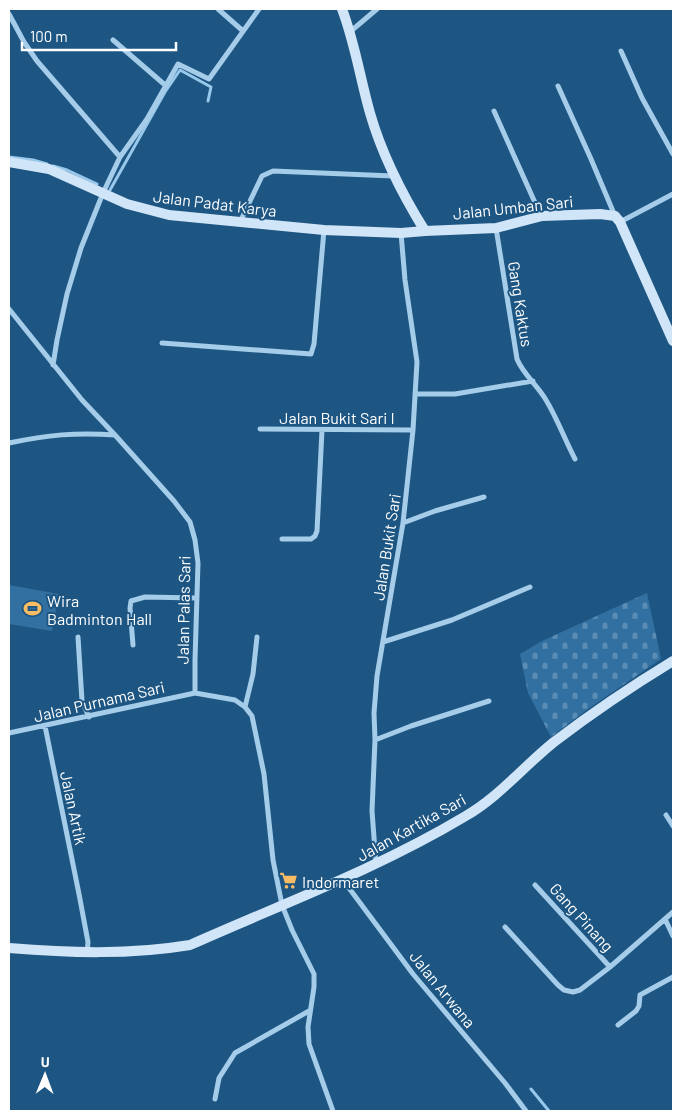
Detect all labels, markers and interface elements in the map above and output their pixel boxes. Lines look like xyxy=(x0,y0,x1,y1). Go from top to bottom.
scale bar xyxy=(22,20,176,52)
text: 100 m xyxy=(30,27,68,45)
street label: Jalan Padat Karya xyxy=(152,186,278,220)
street label: Jalan Umban Sari xyxy=(452,191,574,223)
street label: Gang Kaktus xyxy=(505,260,537,348)
street label: Jalan Bukit Sari I xyxy=(279,408,395,427)
street label: Jalan Bukit Sari xyxy=(368,492,404,602)
street label: Jalan Palas Sari xyxy=(173,555,193,665)
place label: Wira Badminton Hall xyxy=(47,591,152,628)
sports icon: Wira Badminton Hall xyxy=(23,599,43,619)
street label: Jalan Purnama Sari xyxy=(32,677,166,725)
street label: Jalan Artik xyxy=(57,769,91,847)
street label: Jalan Kartika Sari xyxy=(353,789,469,865)
supermarket icon: Indormaret xyxy=(278,871,298,891)
place label: Indormaret xyxy=(302,872,379,891)
street label: Gang Pinang xyxy=(546,879,618,955)
street label: Jalan Arwana xyxy=(406,947,480,1031)
north arrow xyxy=(20,1050,70,1100)
text: U xyxy=(41,1053,50,1070)

